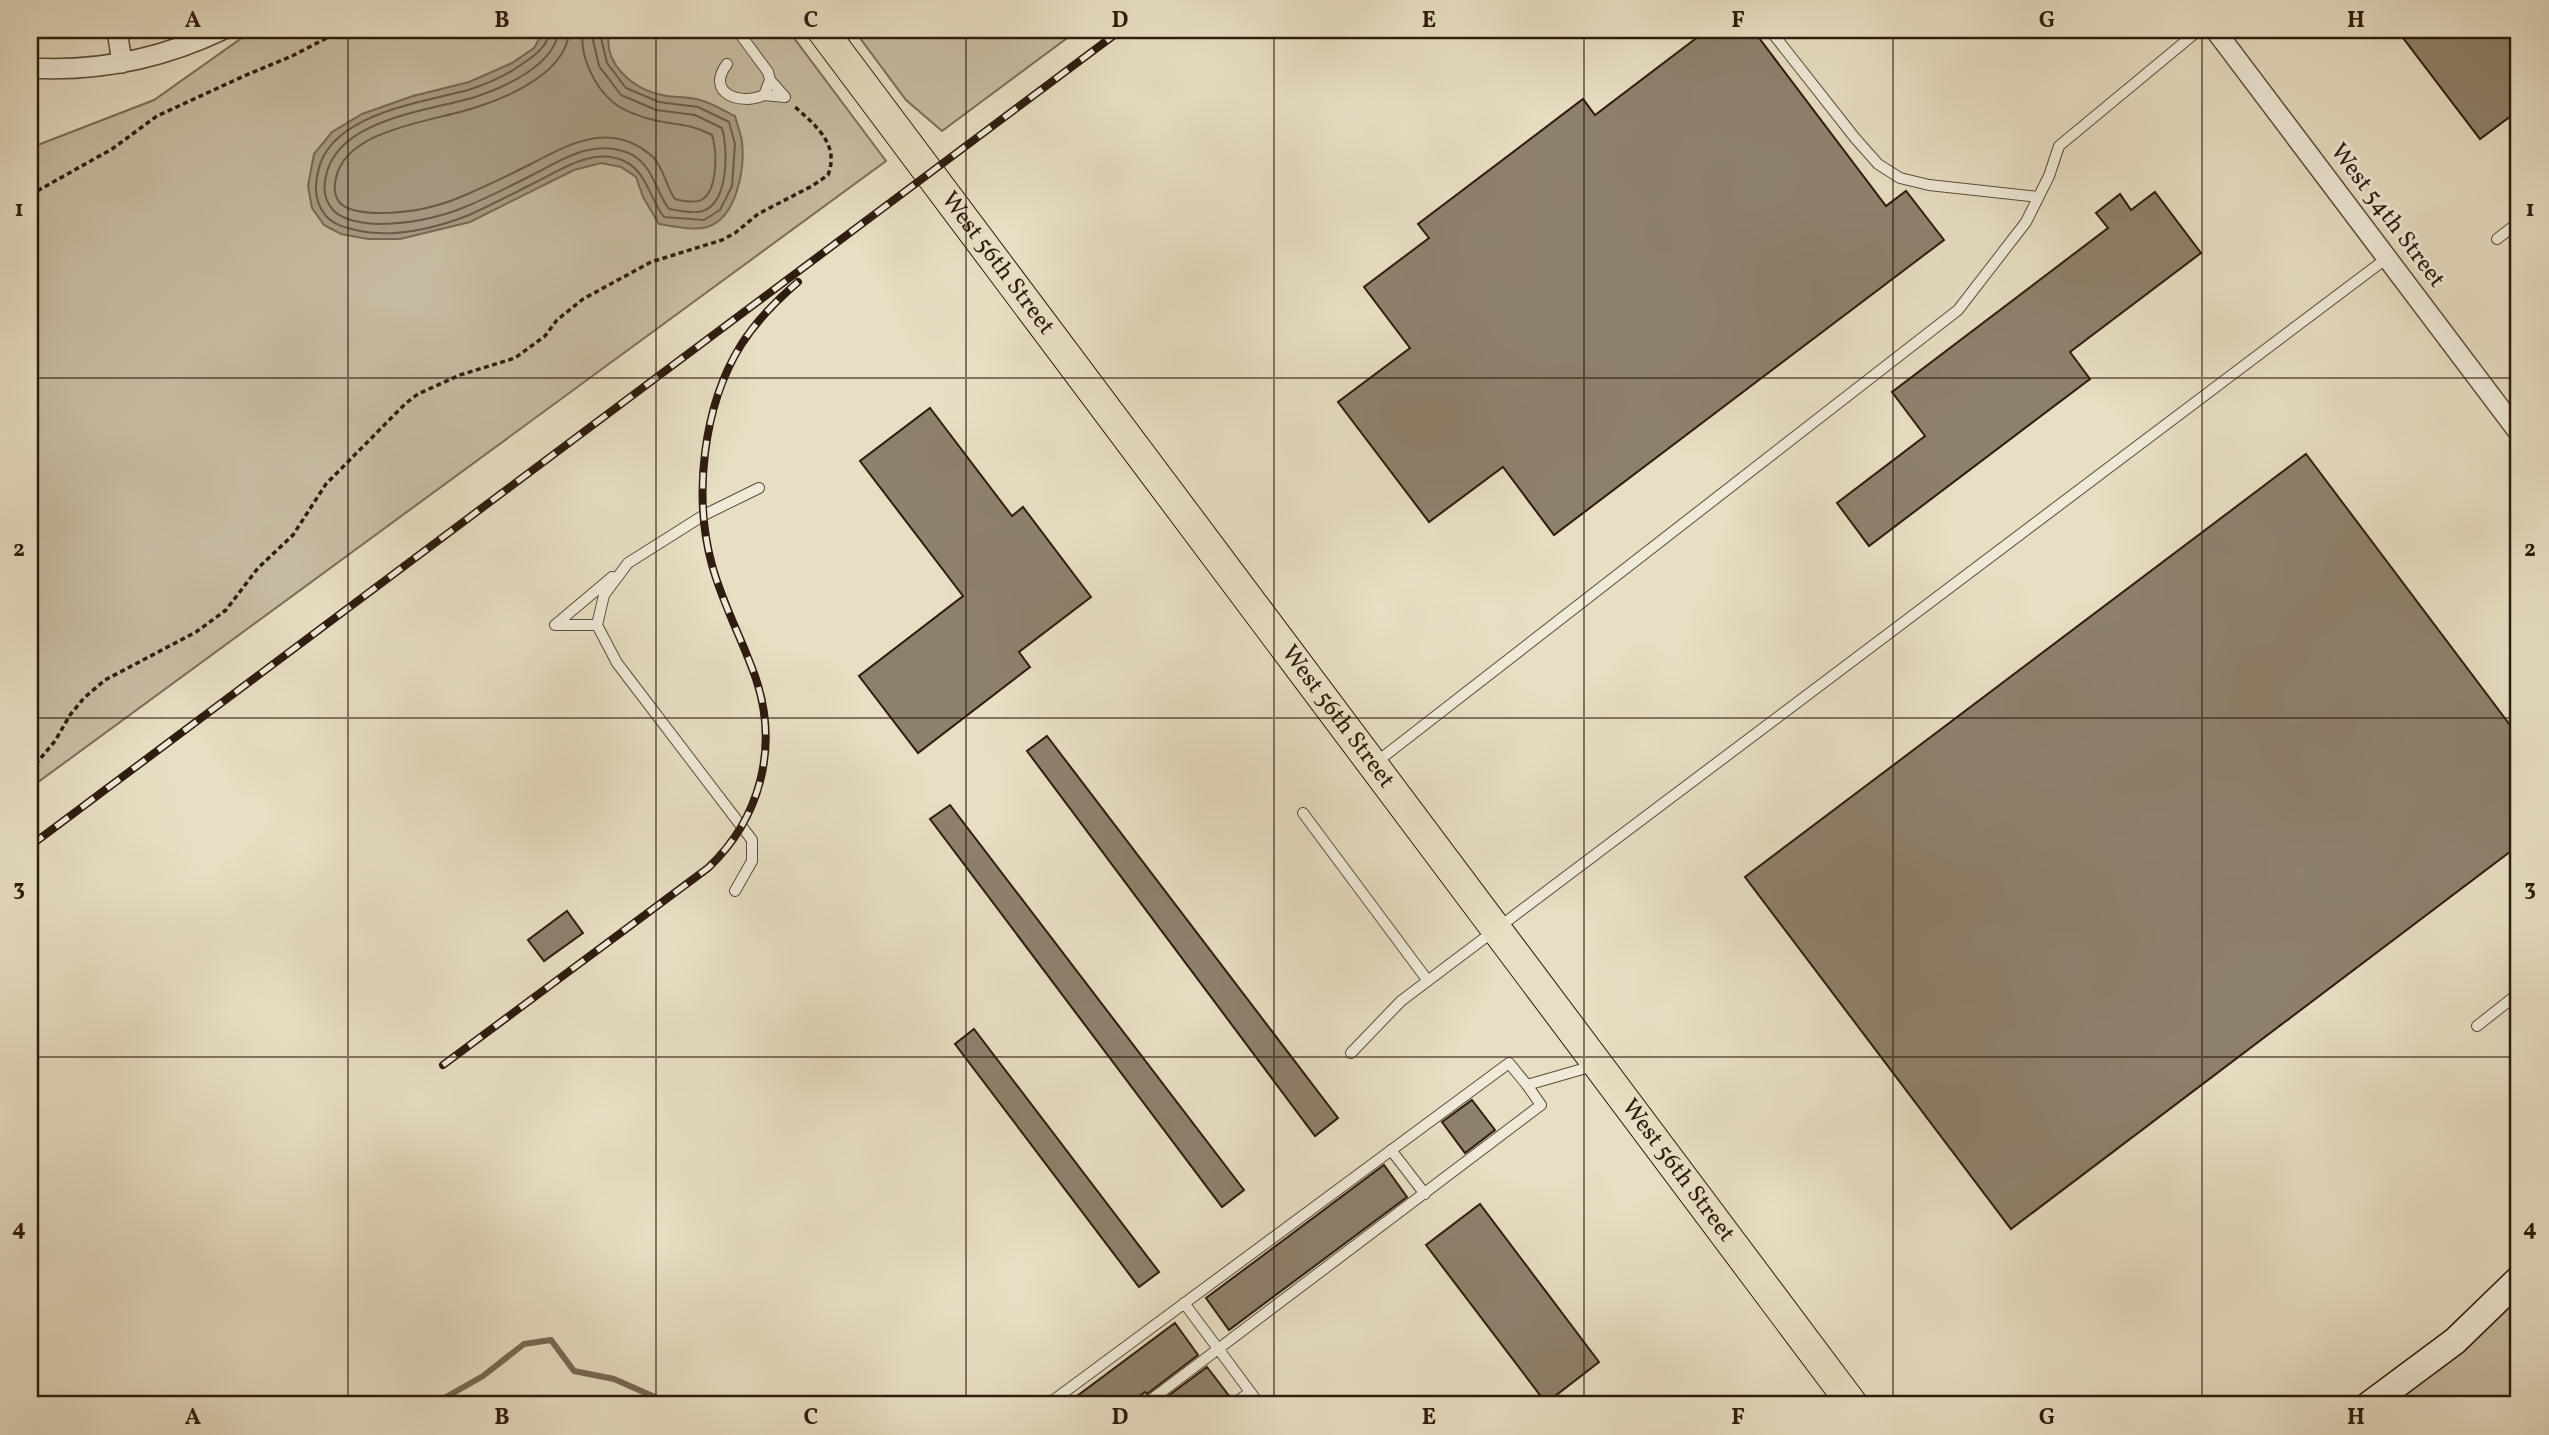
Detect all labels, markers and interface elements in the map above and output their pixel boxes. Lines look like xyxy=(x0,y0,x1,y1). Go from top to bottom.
text: A xyxy=(185,5,201,37)
text: B xyxy=(494,5,510,37)
text: C xyxy=(804,5,818,37)
text: D xyxy=(1112,5,1129,37)
text: E xyxy=(1422,5,1436,37)
text: F xyxy=(1731,5,1745,37)
text: G xyxy=(2039,5,2055,37)
text: H xyxy=(2347,5,2365,37)
street label: West 54th Street xyxy=(2321,137,2453,295)
street label: West 56th Street xyxy=(932,185,1062,342)
text: 1 xyxy=(14,194,24,226)
text: 1 xyxy=(2525,194,2535,226)
text: 2 xyxy=(13,534,25,566)
text: 2 xyxy=(2524,534,2536,566)
street label: West 56th Street xyxy=(1272,639,1402,796)
text: 3 xyxy=(13,873,25,905)
text: 3 xyxy=(2524,873,2536,905)
street label: West 56th Street xyxy=(1612,1092,1742,1250)
text: 4 xyxy=(12,1213,26,1245)
text: 4 xyxy=(2523,1213,2537,1245)
text: A xyxy=(185,1402,201,1434)
text: B xyxy=(494,1402,510,1434)
text: C xyxy=(804,1402,818,1434)
text: D xyxy=(1112,1402,1129,1434)
text: E xyxy=(1422,1402,1436,1434)
text: F xyxy=(1731,1402,1745,1434)
text: G xyxy=(2039,1402,2055,1434)
text: H xyxy=(2347,1402,2365,1434)

